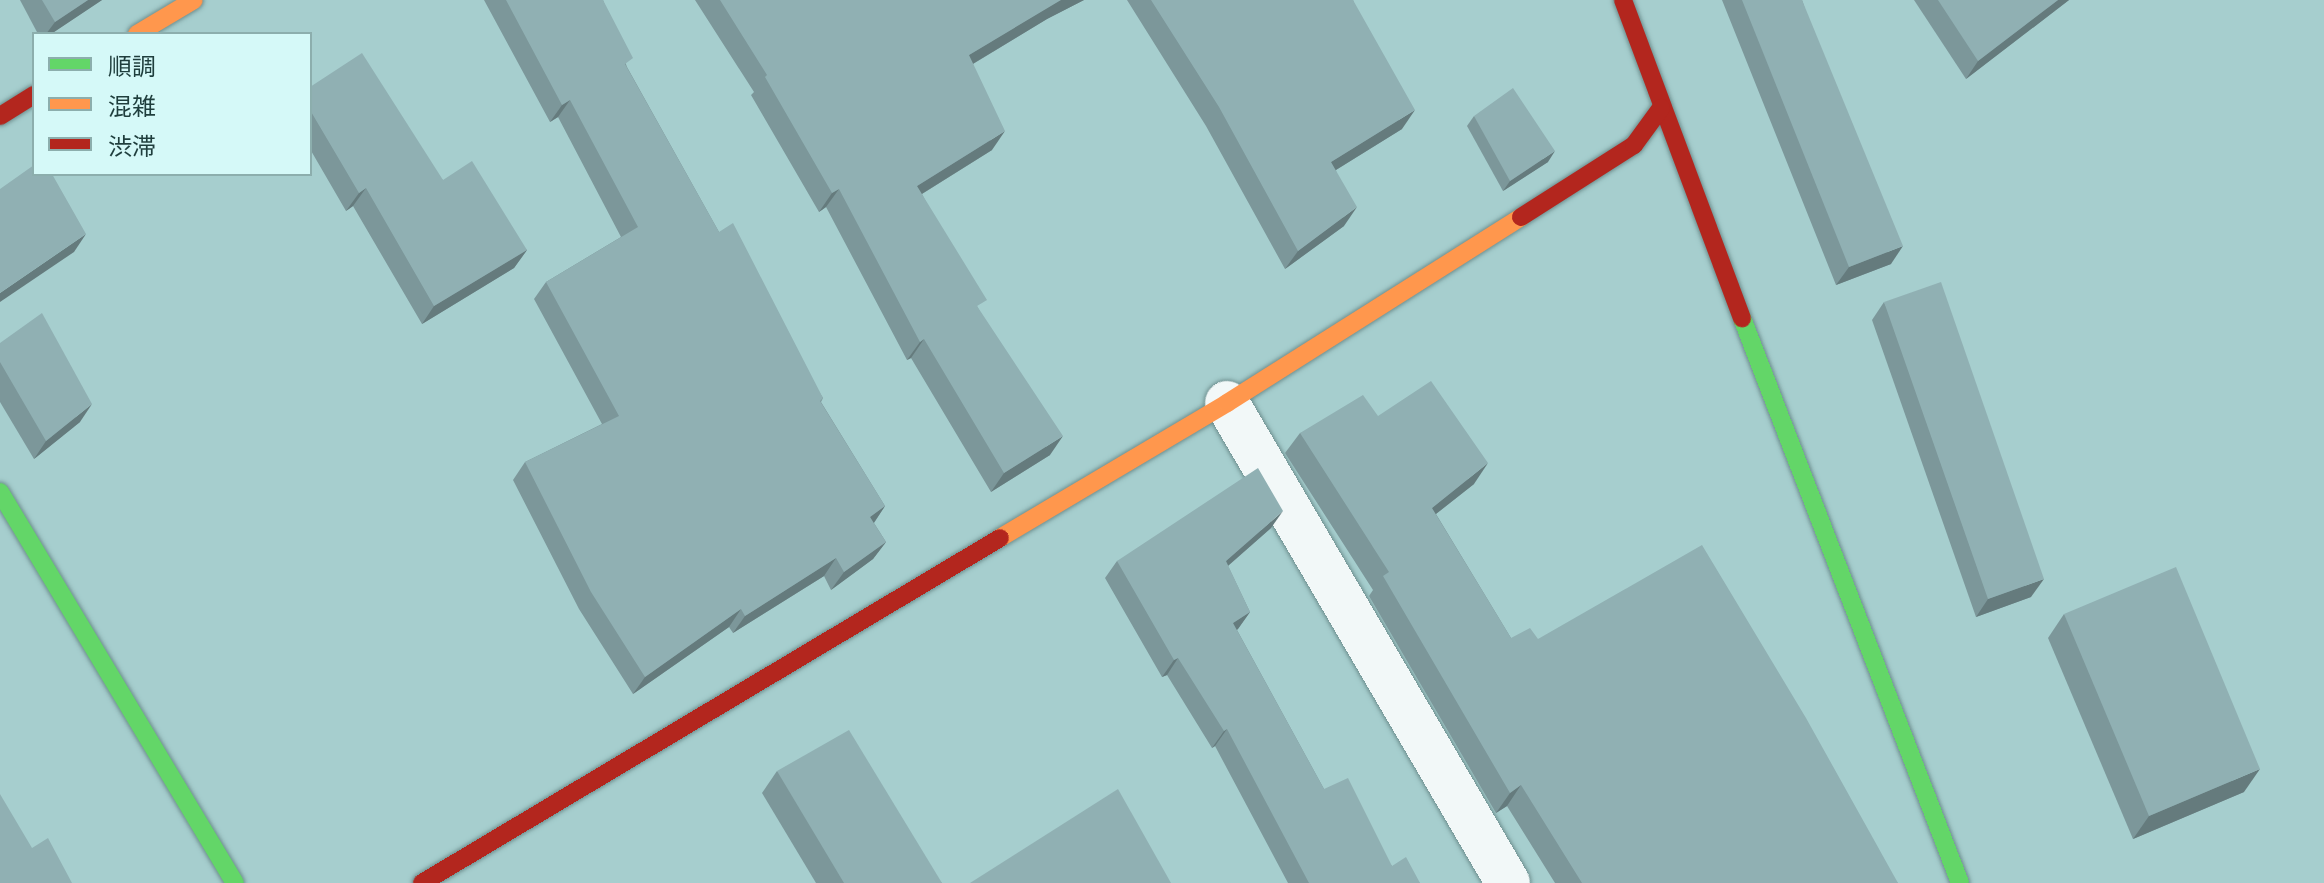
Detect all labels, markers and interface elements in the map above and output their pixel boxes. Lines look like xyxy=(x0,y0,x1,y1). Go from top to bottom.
legend xyxy=(32,32,312,176)
text: 順調 xyxy=(108,49,156,82)
text: 混雑 xyxy=(108,89,156,122)
text: 渋滞 xyxy=(108,129,156,162)

